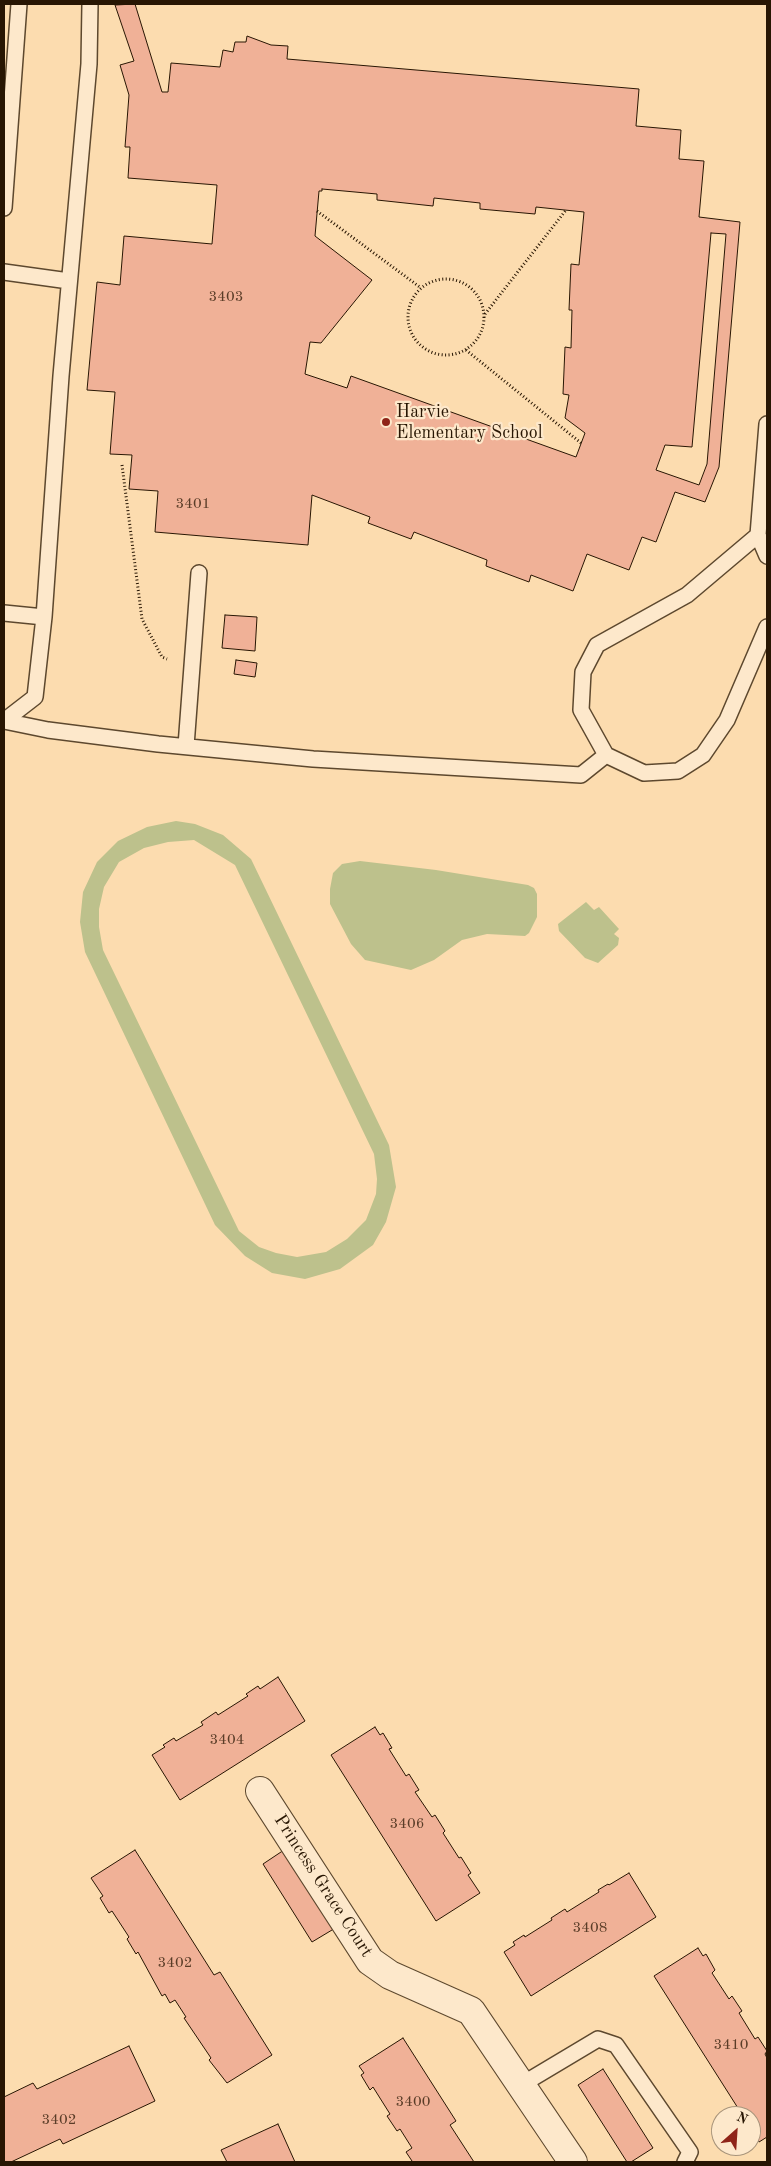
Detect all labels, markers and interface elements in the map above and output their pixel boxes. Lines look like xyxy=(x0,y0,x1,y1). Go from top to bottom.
house number: 3403 xyxy=(209,288,243,306)
place label: Harvie Elementary School xyxy=(396,401,543,444)
marker: Harvie Elementary School xyxy=(380,416,392,428)
house number: 3401 xyxy=(176,495,210,513)
house number: 3404 xyxy=(210,1731,244,1749)
street label: Princess Grace Court xyxy=(269,1811,377,1961)
house number: 3406 xyxy=(390,1815,424,1833)
house number: 3408 xyxy=(573,1919,607,1937)
house number: 3402 xyxy=(158,1954,192,1972)
house number: 3410 xyxy=(714,2036,748,2054)
house number: 3400 xyxy=(396,2093,430,2111)
north arrow xyxy=(711,2106,761,2156)
text: N xyxy=(734,2110,750,2127)
house number: 3402 xyxy=(42,2111,76,2129)

